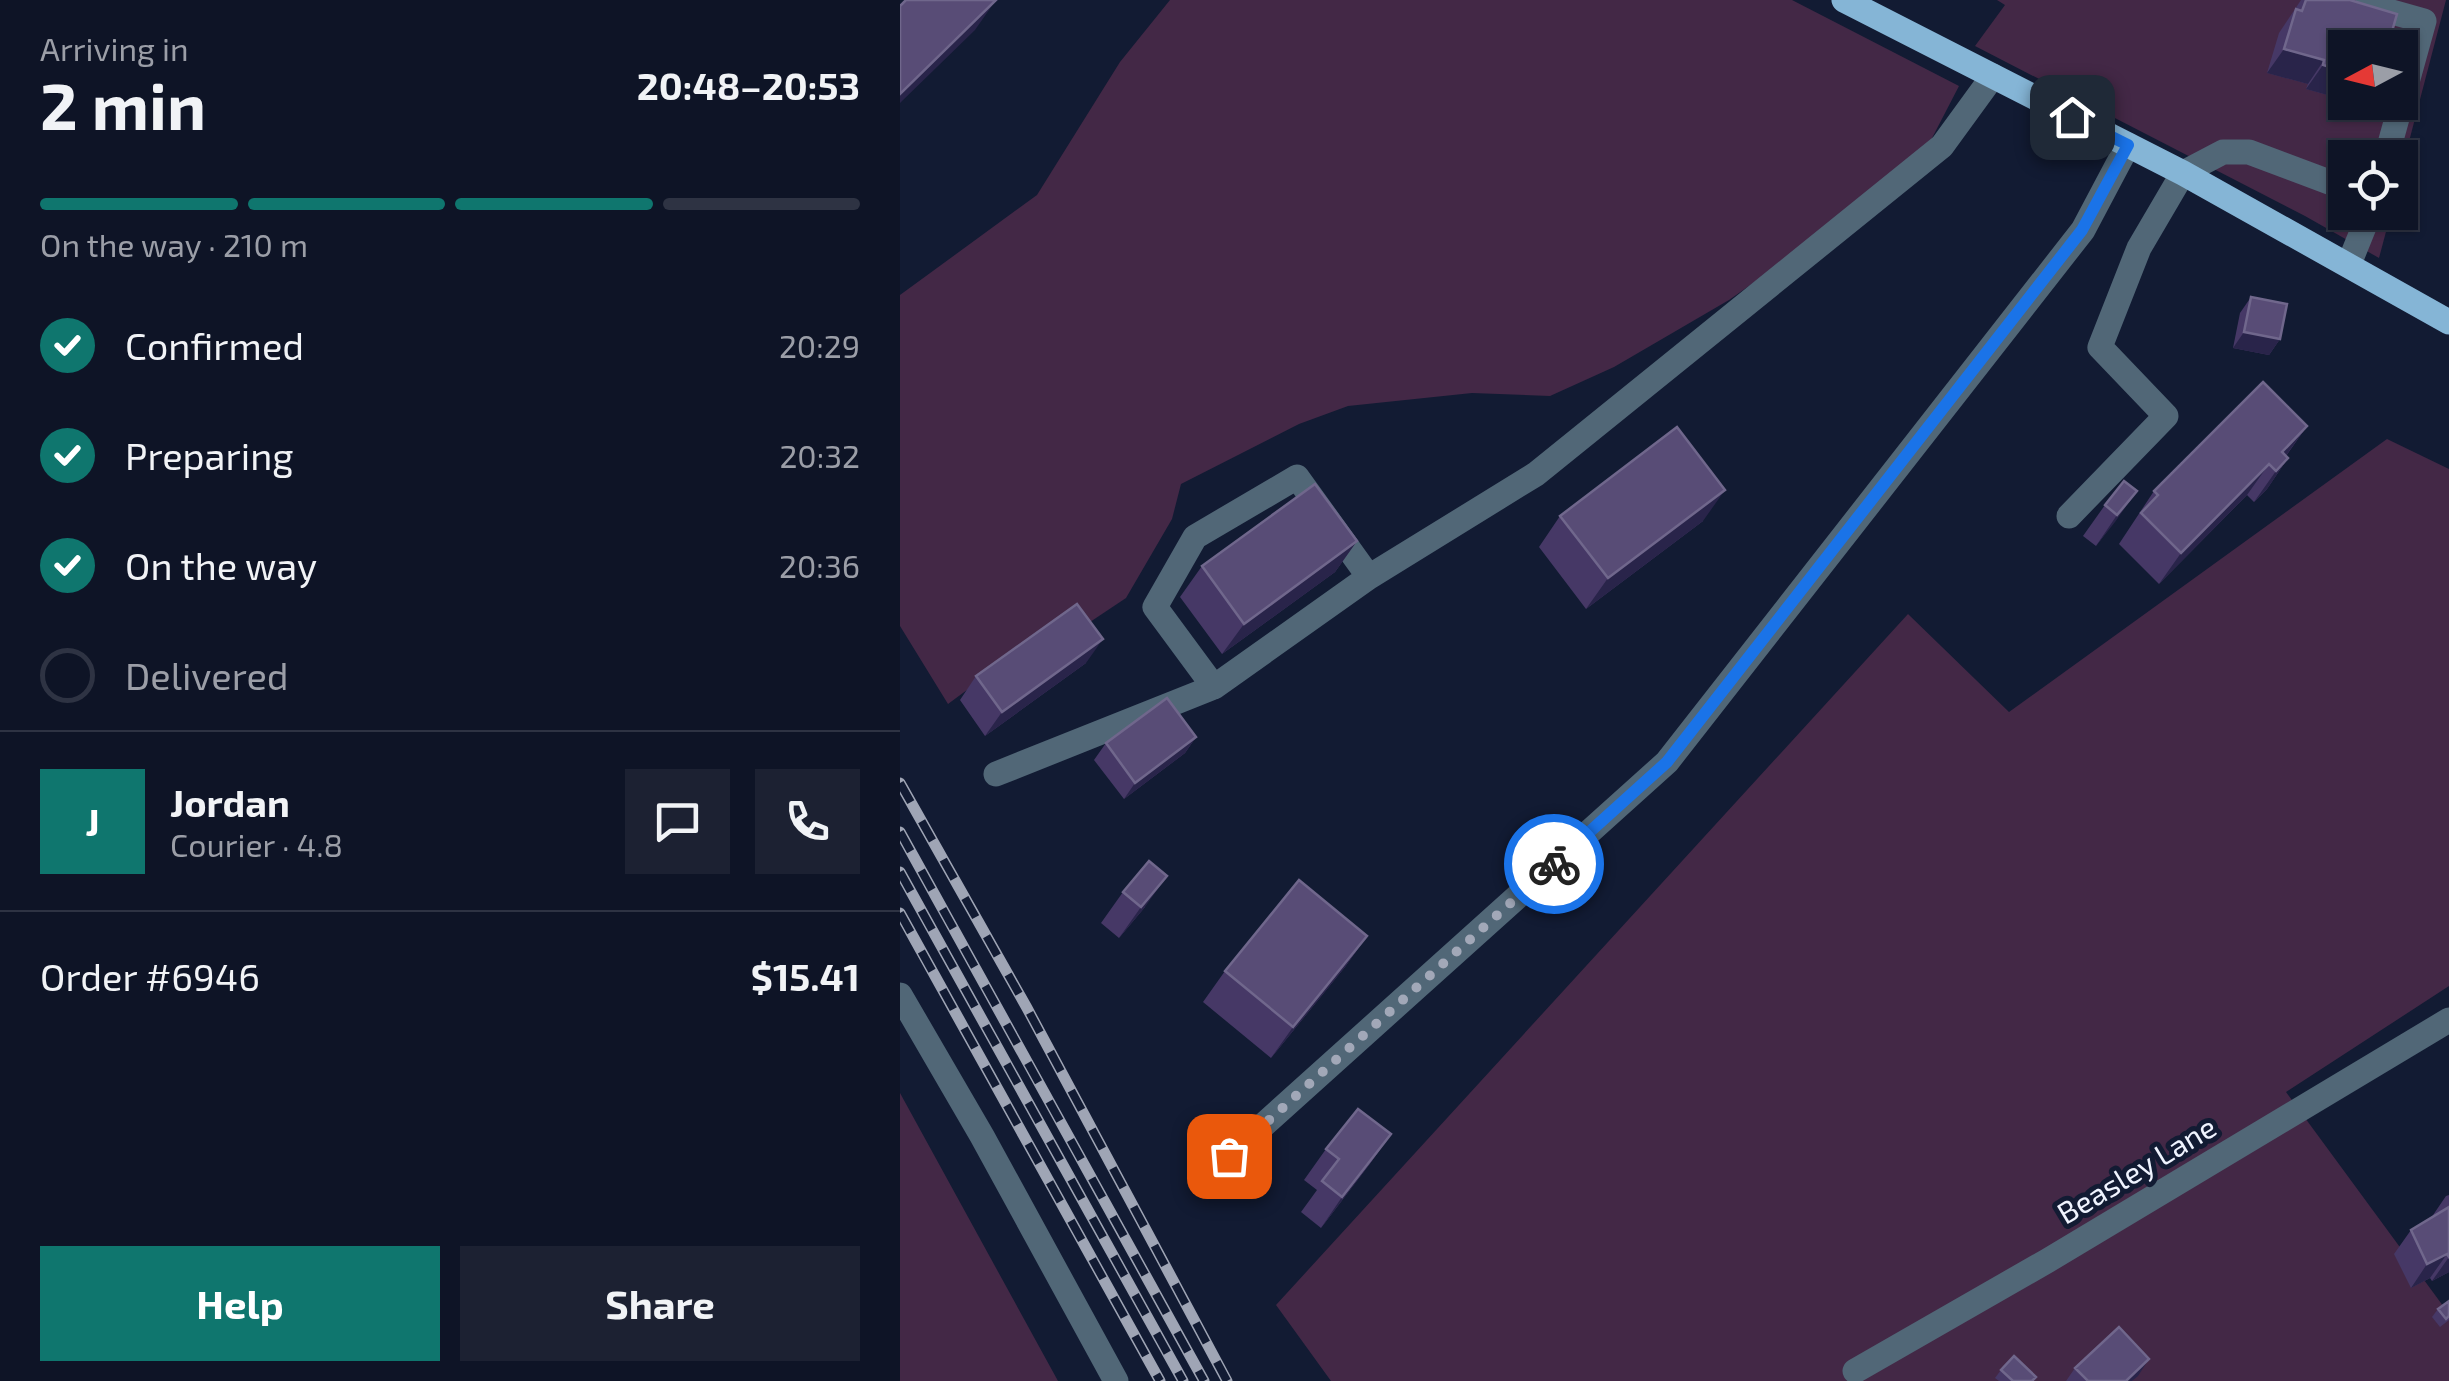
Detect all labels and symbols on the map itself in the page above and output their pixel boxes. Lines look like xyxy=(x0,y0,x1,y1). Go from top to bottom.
north arrow xyxy=(2328,30,2418,120)
pin xyxy=(2030,75,2115,160)
courier xyxy=(1504,814,1604,914)
street label: Beasley Lane xyxy=(2050,1108,2222,1230)
pin xyxy=(1187,1114,1272,1199)

